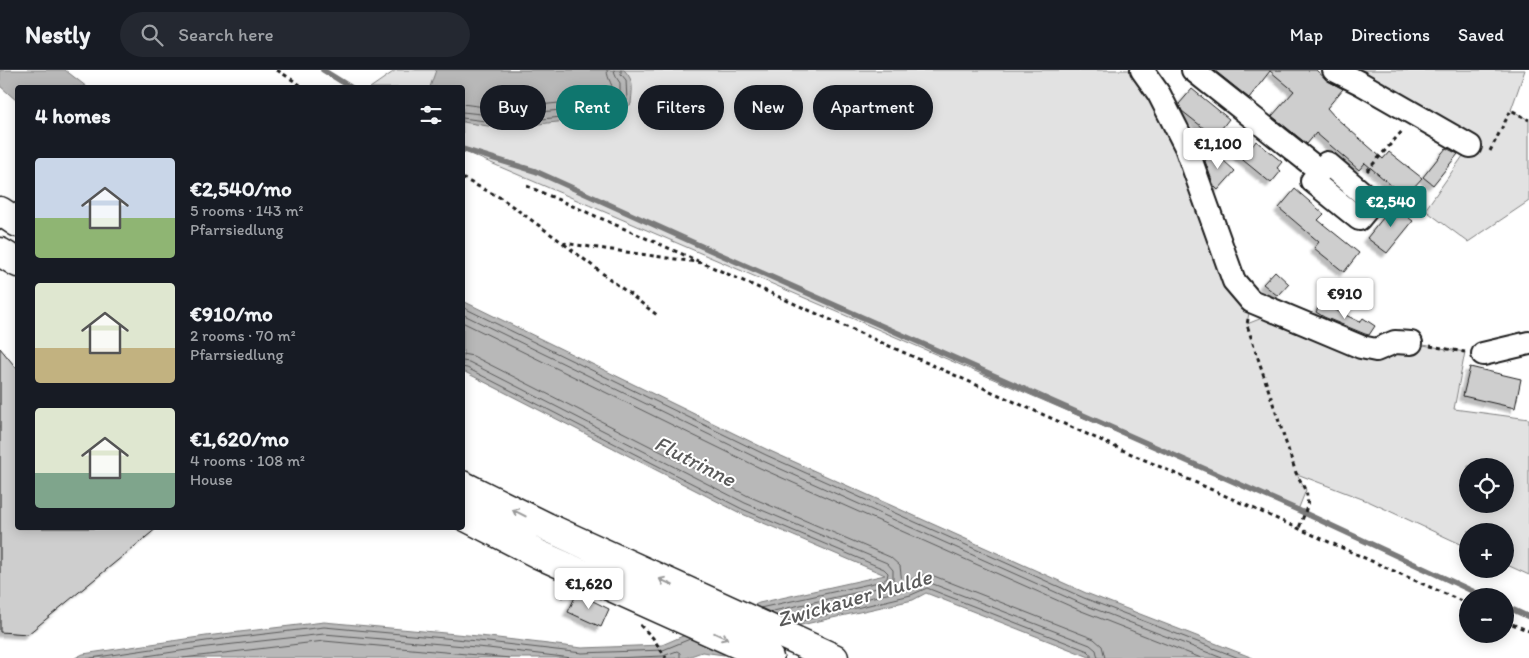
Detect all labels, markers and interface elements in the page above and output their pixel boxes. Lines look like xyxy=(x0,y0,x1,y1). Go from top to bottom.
search box xyxy=(120,12,470,57)
text: Nestly xyxy=(25,20,90,49)
icon: search xyxy=(138,21,166,49)
text: Search here xyxy=(178,23,274,46)
text: Map xyxy=(1290,24,1323,46)
text: Directions xyxy=(1351,24,1430,46)
text: Saved xyxy=(1458,24,1504,46)
chip: Buy xyxy=(480,85,546,130)
chip: Rent xyxy=(556,85,628,130)
chip: Filters xyxy=(638,85,724,130)
chip: New xyxy=(734,85,803,130)
chip: Apartment xyxy=(813,85,933,130)
icon: filters xyxy=(417,101,445,129)
text: 4 homes xyxy=(35,103,111,128)
pin: €1,100 xyxy=(1177,128,1259,170)
text: €1,100 xyxy=(1194,134,1242,153)
text: €2,540/mo xyxy=(190,176,292,201)
icon: home xyxy=(75,178,135,238)
pin: €2,540 xyxy=(1350,186,1432,228)
text: €2,540 xyxy=(1366,192,1416,211)
text: 5 rooms · 143 m² xyxy=(190,201,304,220)
text: Pfarrsiedlung xyxy=(190,220,284,239)
pin: €910 xyxy=(1315,278,1375,320)
text: €910 xyxy=(1328,284,1362,303)
text: €910/mo xyxy=(190,301,273,326)
icon: home xyxy=(75,303,135,363)
text: 2 rooms · 70 m² xyxy=(190,326,296,345)
text: Pfarrsiedlung xyxy=(190,345,284,364)
text: €1,620/mo xyxy=(190,426,289,451)
icon: home xyxy=(75,428,135,488)
water label: Flutrinne xyxy=(650,429,741,493)
text: 4 rooms · 108 m² xyxy=(190,451,305,470)
map controls xyxy=(1459,458,1514,643)
button: locate xyxy=(1459,458,1514,513)
text: House xyxy=(190,470,233,489)
one-way arrow xyxy=(512,508,527,517)
button: + xyxy=(1459,523,1514,578)
water label: Zwickauer Mulde xyxy=(773,563,936,633)
pin: €1,620 xyxy=(548,568,630,610)
text: €1,620 xyxy=(565,574,613,593)
one-way arrow xyxy=(659,577,674,586)
button: − xyxy=(1459,588,1514,643)
one-way arrow xyxy=(713,632,728,642)

